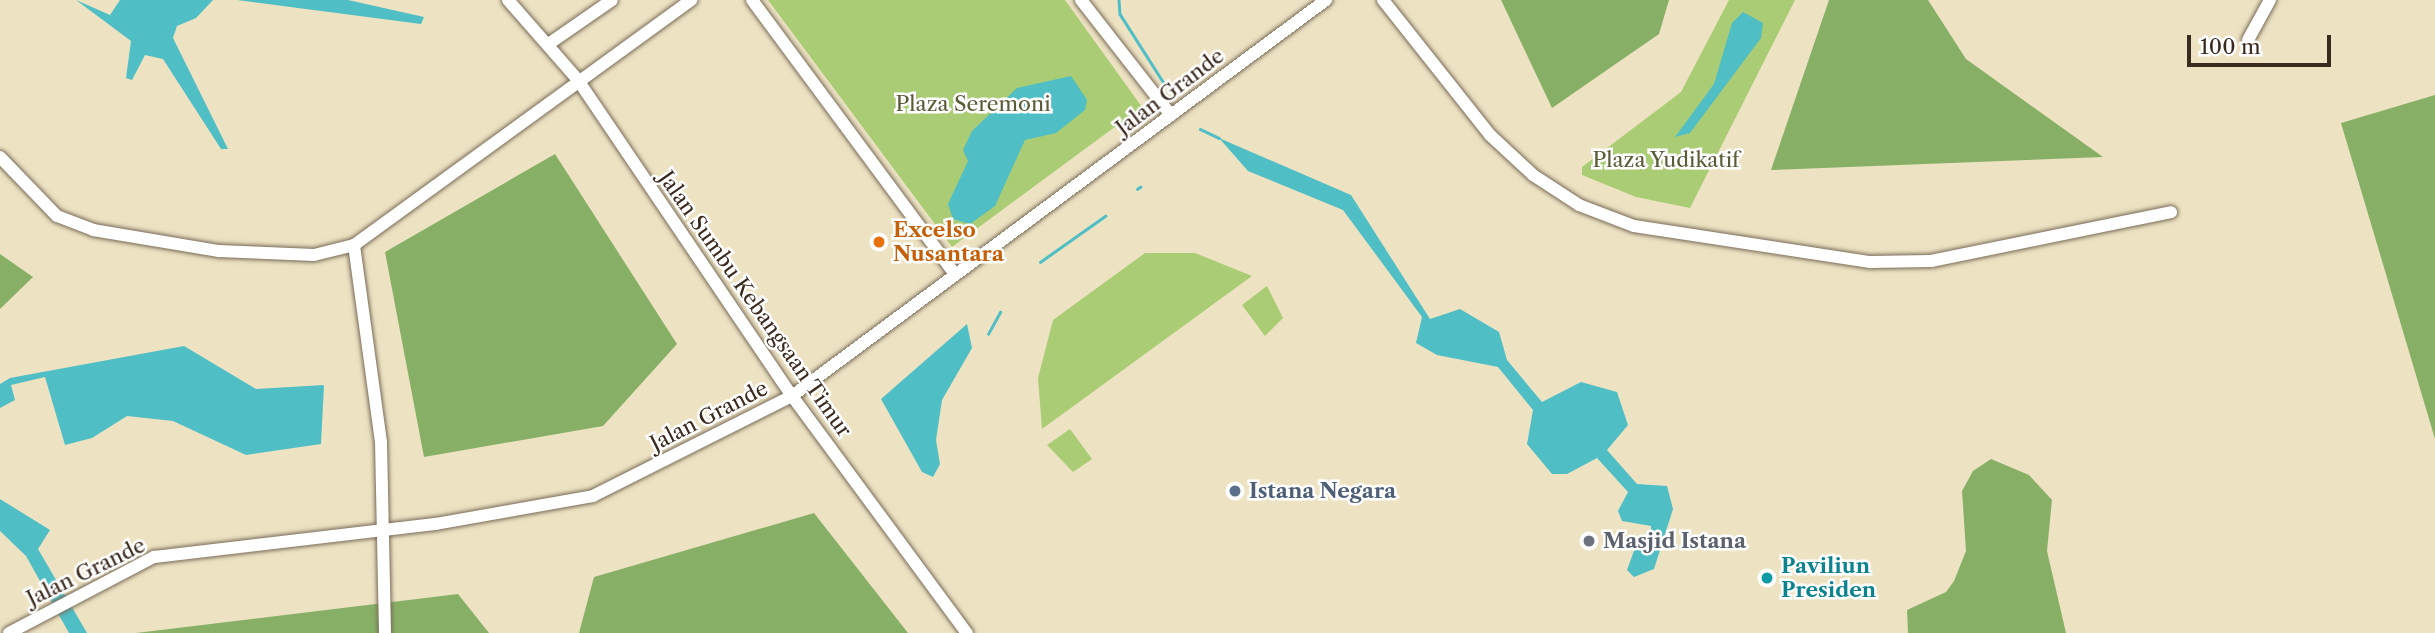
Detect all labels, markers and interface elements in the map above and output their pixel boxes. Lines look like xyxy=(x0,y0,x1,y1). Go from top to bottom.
scale bar xyxy=(2190,21,2334,65)
text: 100 m xyxy=(2200,34,2261,59)
street label: Jalan Grande xyxy=(1111,43,1229,141)
park label: Plaza Seremoni xyxy=(895,91,1051,117)
park label: Plaza Yudikatif xyxy=(1592,147,1740,173)
street label: Jalan Sumbu Kebangsaan Timur xyxy=(653,166,857,442)
place label: Excelso Nusantara xyxy=(893,217,1004,267)
marker: Excelso Nusantara xyxy=(871,234,887,250)
street label: Jalan Grande xyxy=(646,376,772,456)
place label: Istana Negara xyxy=(1249,478,1396,504)
marker: Istana Negara xyxy=(1227,483,1243,499)
place label: Masjid Istana xyxy=(1603,528,1746,554)
street label: Jalan Grande xyxy=(23,532,149,612)
marker: Masjid Istana xyxy=(1581,533,1597,549)
place label: Paviliun Presiden xyxy=(1781,553,1876,603)
marker: Paviliun Presiden xyxy=(1759,570,1775,586)

